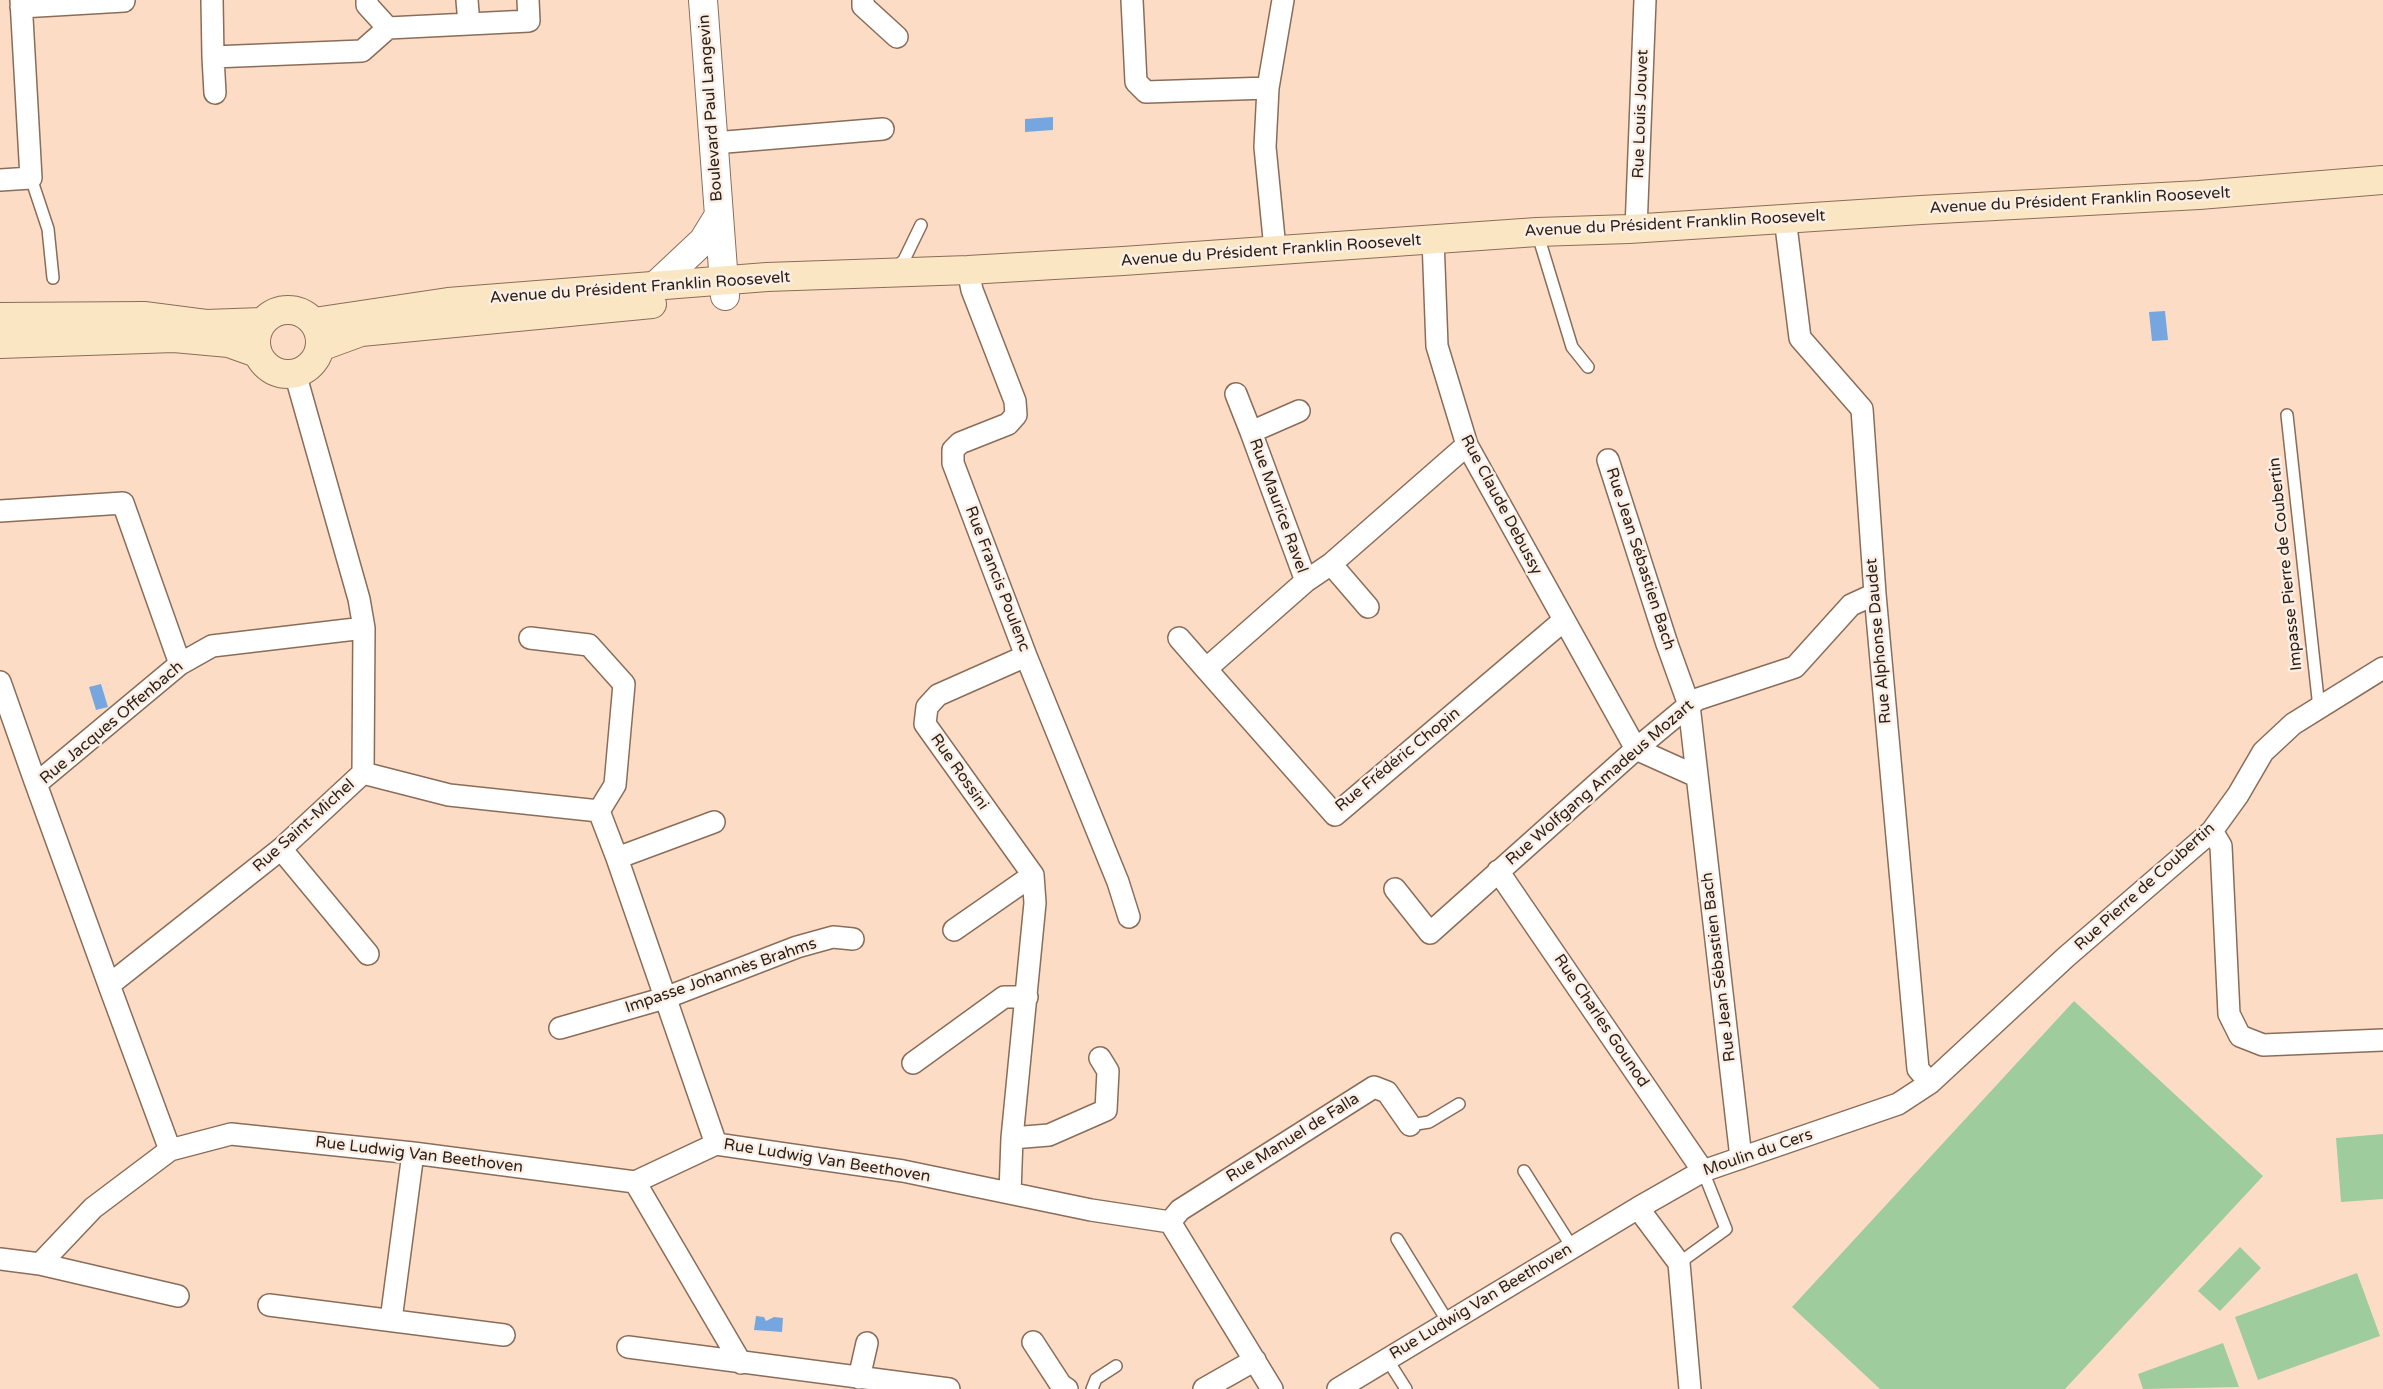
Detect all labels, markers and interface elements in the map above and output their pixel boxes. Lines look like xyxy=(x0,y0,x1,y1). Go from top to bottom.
street label: Boulevard Paul Langevin xyxy=(695,14,727,202)
street label: Rue Louis Jouvet xyxy=(1629,49,1653,179)
street label: Avenue du Président Franklin Roosevelt xyxy=(1929,184,2231,218)
street label: Avenue du Président Franklin Roosevelt xyxy=(1524,207,1826,241)
street label: Avenue du Président Franklin Roosevelt xyxy=(1120,231,1422,271)
street label: Avenue du Président Franklin Roosevelt xyxy=(489,268,791,308)
street label: Rue Claude Debussy xyxy=(1456,432,1546,578)
street label: Rue Maurice Ravel xyxy=(1245,436,1311,576)
street label: Impasse Pierre de Coubertin xyxy=(2265,456,2307,672)
street label: Rue Jean Sébastien Bach xyxy=(1601,465,1679,653)
street label: Rue Francis Poulenc xyxy=(960,504,1034,654)
street label: Rue Alphonse Daudet xyxy=(1862,557,1896,725)
street label: Rue Jacques Offenbach xyxy=(36,657,188,789)
street label: Rue Wolfgang Amadeus Mozart xyxy=(1502,696,1698,870)
street label: Rue Frédéric Chopin xyxy=(1332,704,1464,816)
street label: Rue Rossini xyxy=(926,730,992,814)
street label: Rue Saint-Michel xyxy=(249,775,359,877)
street label: Rue Pierre de Coubertin xyxy=(2071,819,2219,955)
street label: Rue Jean Sébastien Bach xyxy=(1698,871,1740,1063)
street label: Impasse Johannès Brahms xyxy=(623,934,819,1018)
street label: Rue Charles Gounod xyxy=(1549,951,1653,1091)
street label: Rue Manuel de Falla xyxy=(1223,1089,1363,1187)
street label: Moulin du Cers xyxy=(1701,1125,1815,1181)
street label: Rue Ludwig Van Beethoven xyxy=(314,1133,524,1177)
street label: Rue Ludwig Van Beethoven xyxy=(722,1135,932,1187)
street label: Rue Ludwig Van Beethoven xyxy=(1386,1240,1576,1364)

